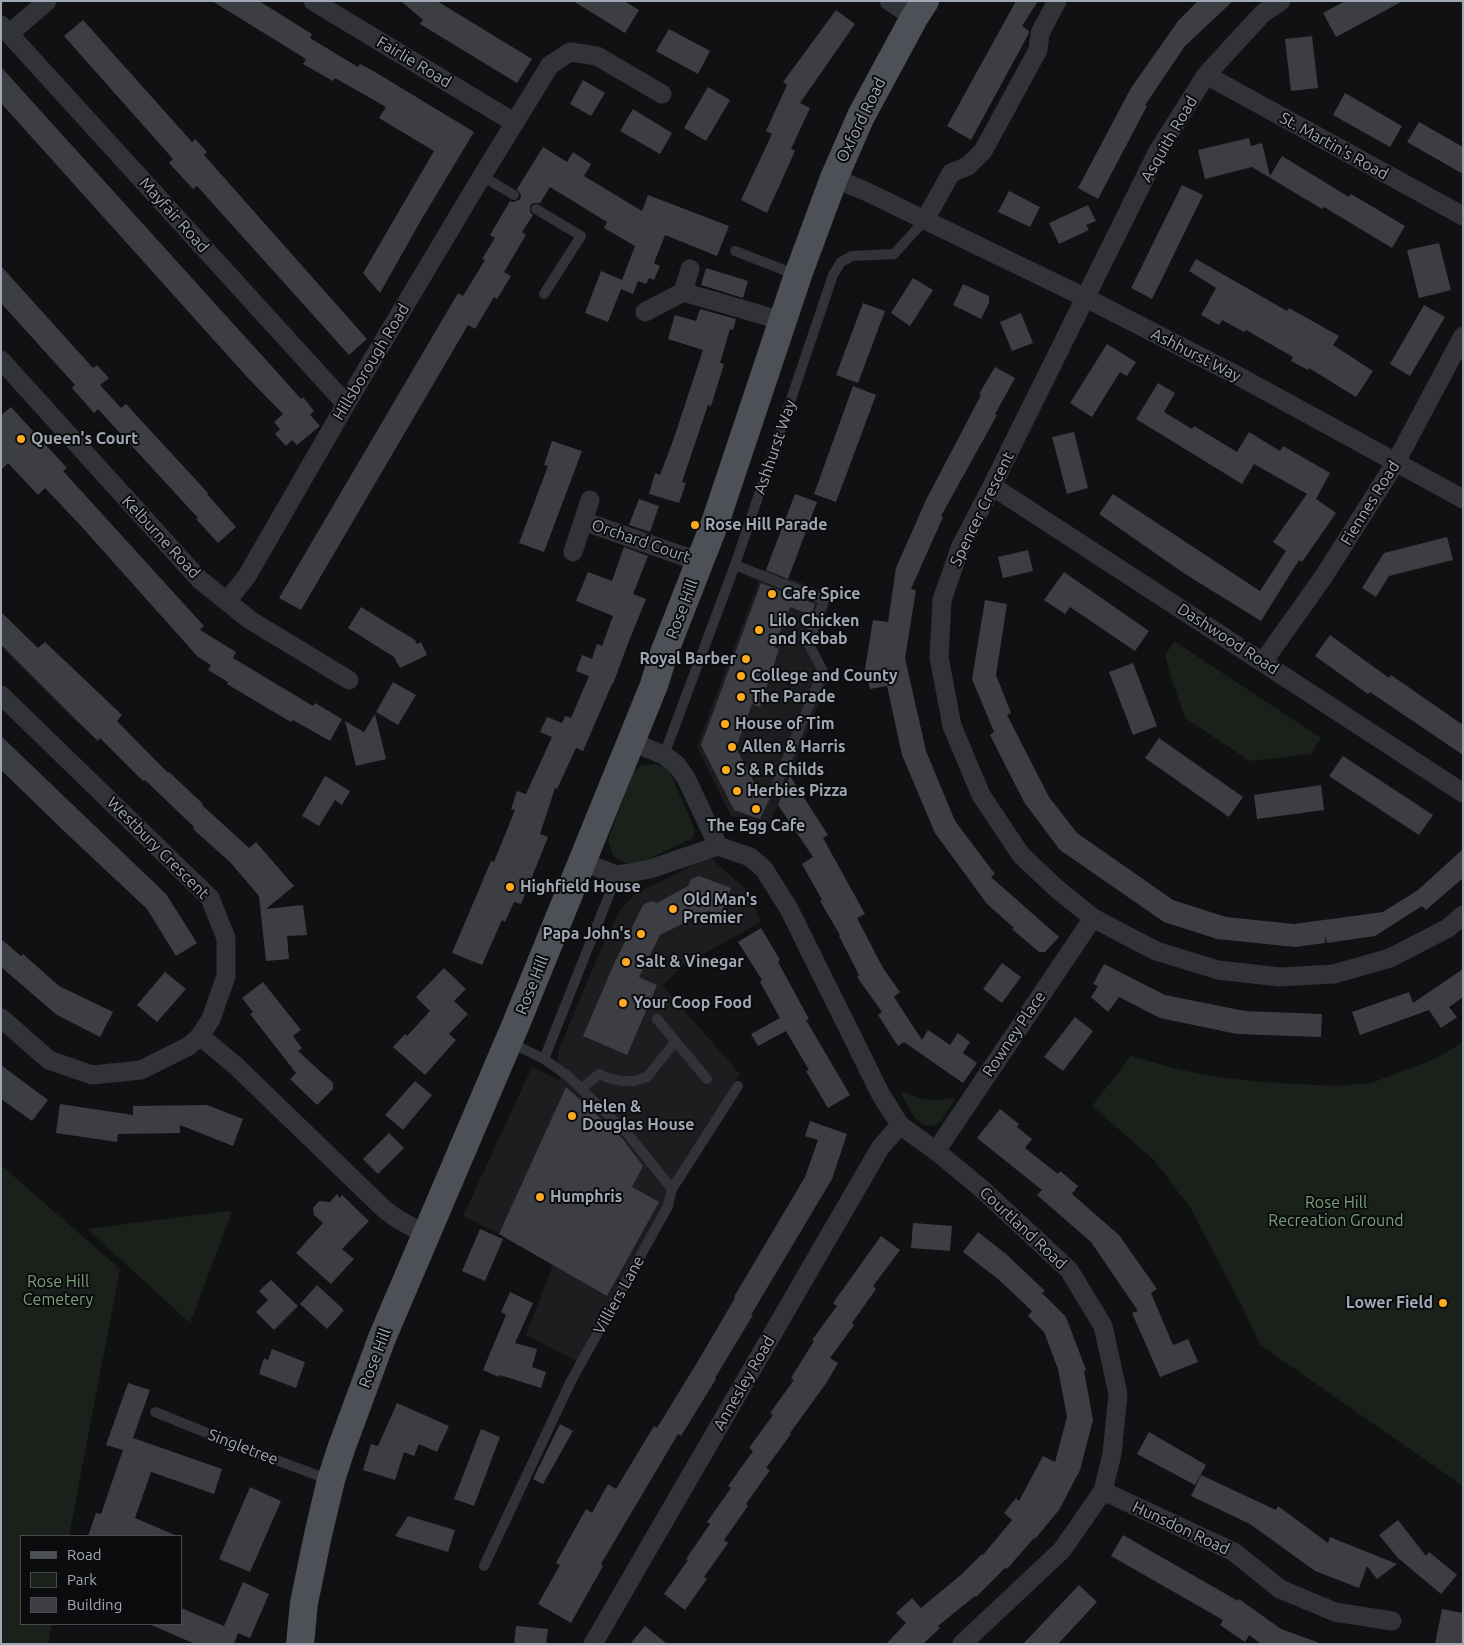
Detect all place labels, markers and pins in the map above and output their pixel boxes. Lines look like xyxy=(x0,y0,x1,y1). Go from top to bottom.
place label: Queen's Court xyxy=(31,429,138,449)
marker: Queen's Court xyxy=(15,433,27,445)
place label: Rose Hill Parade xyxy=(705,515,827,535)
marker: Rose Hill Parade xyxy=(689,519,701,531)
place label: Cafe Spice xyxy=(782,584,860,604)
marker: Cafe Spice xyxy=(766,588,778,600)
place label: Lilo Chicken and Kebab xyxy=(769,611,859,649)
marker: Lilo Chicken and Kebab xyxy=(753,624,765,636)
place label: Royal Barber xyxy=(639,649,736,669)
marker: Royal Barber xyxy=(740,653,752,665)
place label: College and County xyxy=(751,666,897,686)
marker: College and County xyxy=(735,670,747,682)
place label: The Parade xyxy=(751,687,835,707)
marker: The Parade xyxy=(735,691,747,703)
place label: House of Tim xyxy=(735,714,834,734)
marker: House of Tim xyxy=(719,718,731,730)
place label: Allen & Harris xyxy=(742,737,846,757)
marker: Allen & Harris xyxy=(726,741,738,753)
place label: S & R Childs xyxy=(736,760,824,780)
marker: S & R Childs xyxy=(720,764,732,776)
place label: Herbies Pizza xyxy=(747,781,848,801)
marker: Herbies Pizza xyxy=(731,785,743,797)
marker: The Egg Cafe xyxy=(750,803,762,815)
place label: The Egg Cafe xyxy=(707,816,805,836)
place label: Highfield House xyxy=(520,877,641,897)
marker: Highfield House xyxy=(504,881,516,893)
place label: Old Man's Premier xyxy=(683,890,757,928)
marker: Old Man's Premier xyxy=(667,903,679,915)
place label: Papa John's xyxy=(543,924,631,944)
marker: Papa John's xyxy=(635,928,647,940)
place label: Salt & Vinegar xyxy=(636,952,744,972)
marker: Salt & Vinegar xyxy=(620,956,632,968)
place label: Your Coop Food xyxy=(633,993,752,1013)
marker: Your Coop Food xyxy=(617,997,629,1009)
place label: Helen & Douglas House xyxy=(582,1097,695,1135)
marker: Helen & Douglas House xyxy=(566,1110,578,1122)
place label: Humphris xyxy=(550,1187,622,1207)
marker: Humphris xyxy=(534,1191,546,1203)
place label: Lower Field xyxy=(1346,1293,1433,1313)
marker: Lower Field xyxy=(1437,1297,1449,1309)

